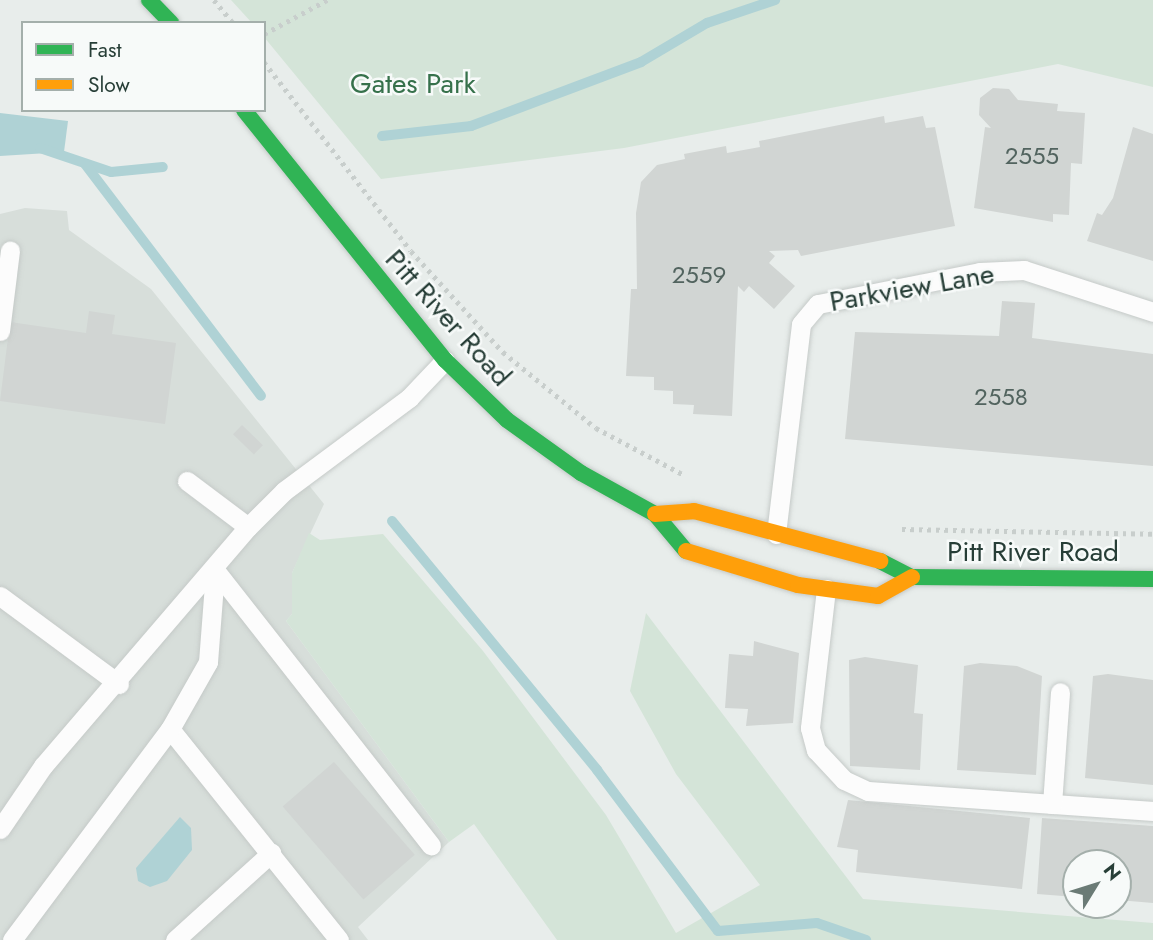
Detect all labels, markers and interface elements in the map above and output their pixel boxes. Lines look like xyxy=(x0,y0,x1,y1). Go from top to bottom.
legend xyxy=(21,21,266,112)
text: Fast xyxy=(88,35,121,65)
park label: Gates Park xyxy=(350,67,476,101)
text: Slow xyxy=(88,70,130,100)
house number: 2555 xyxy=(1005,142,1059,170)
street label: Pitt River Road xyxy=(378,243,518,393)
street label: Parkview Lane xyxy=(827,257,997,319)
house number: 2559 xyxy=(672,261,726,289)
house number: 2558 xyxy=(974,383,1028,411)
street label: Pitt River Road xyxy=(947,535,1119,569)
north arrow xyxy=(1062,849,1132,919)
text: N xyxy=(1097,858,1128,886)

